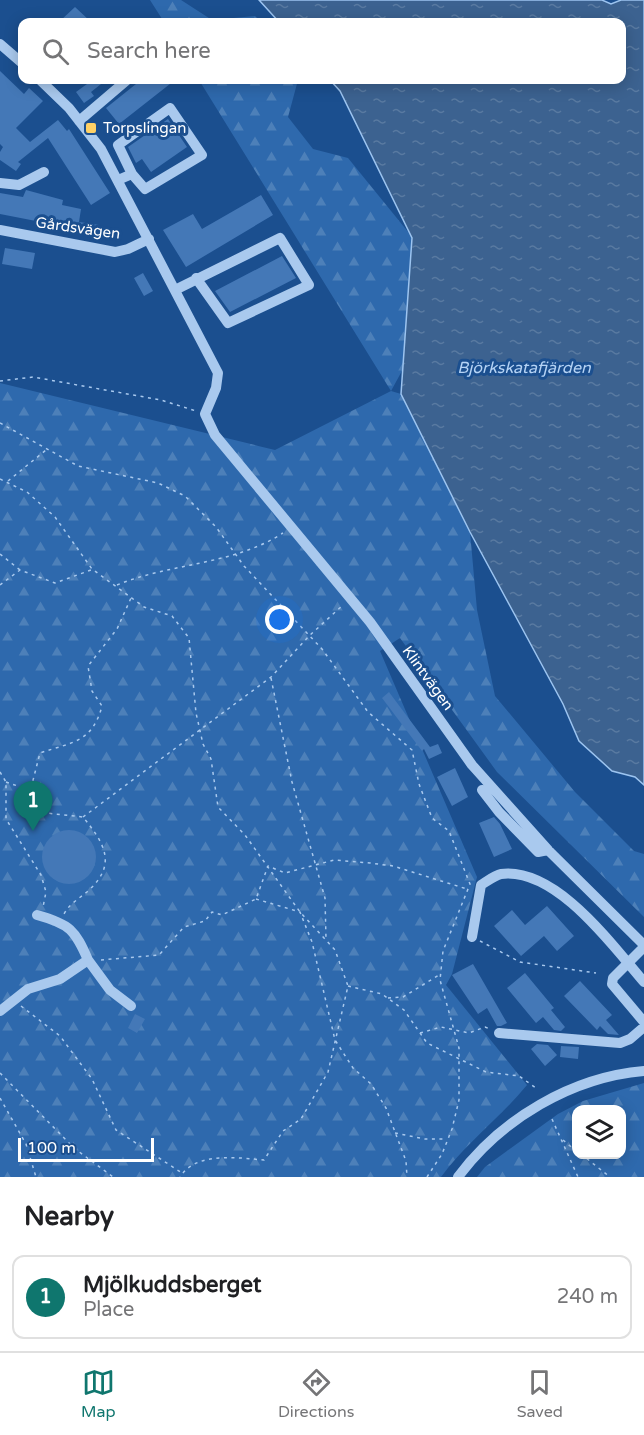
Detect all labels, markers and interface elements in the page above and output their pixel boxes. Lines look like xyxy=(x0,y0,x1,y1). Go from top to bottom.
search box xyxy=(18,18,626,84)
icon: search xyxy=(39,35,72,68)
text: Search here xyxy=(87,38,211,64)
place label: Torpslingan xyxy=(103,119,186,137)
marker: Torpslingan xyxy=(84,121,98,135)
street label: Gårdsvägen xyxy=(35,213,121,243)
water label: Björkskatafjärden xyxy=(457,358,592,378)
your location xyxy=(265,605,294,634)
street label: Klintvägen xyxy=(399,642,457,714)
pin: 1 xyxy=(14,782,52,831)
map controls xyxy=(572,1105,626,1159)
button: layers xyxy=(572,1105,626,1159)
scale bar xyxy=(18,1135,154,1162)
text: 100 m xyxy=(27,1138,76,1158)
text: Nearby xyxy=(24,1201,114,1232)
text: Mjölkuddsberget xyxy=(83,1272,261,1298)
text: 1 xyxy=(39,1285,52,1309)
text: 240 m xyxy=(557,1285,618,1309)
text: Place xyxy=(83,1298,134,1322)
tab: Map xyxy=(81,1366,116,1422)
tab: Directions xyxy=(278,1366,354,1422)
tab: Saved xyxy=(517,1366,563,1422)

